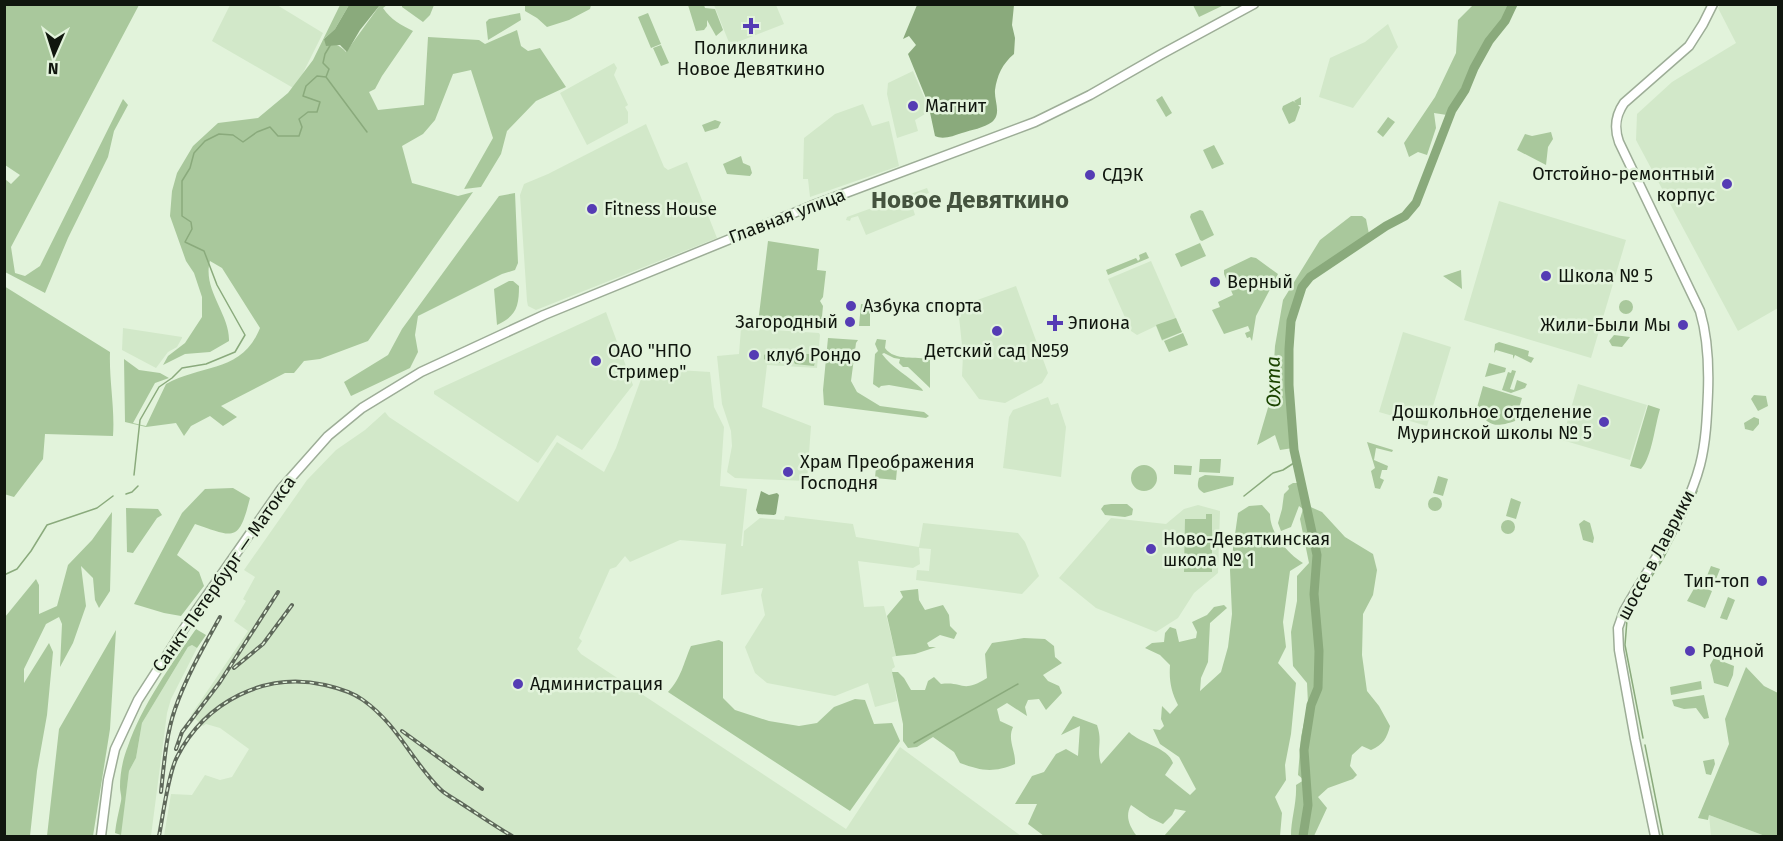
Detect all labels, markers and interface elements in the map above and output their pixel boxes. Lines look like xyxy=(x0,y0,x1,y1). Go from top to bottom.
marker: Поликлиника Новое Девяткино xyxy=(742,17,760,35)
north arrow xyxy=(24,24,84,84)
place label: Поликлиника Новое Девяткино xyxy=(677,37,825,80)
text: N xyxy=(47,59,59,78)
place label: Магнит xyxy=(925,95,987,117)
marker: Магнит xyxy=(906,99,920,113)
place label: Отстойно-ремонтный корпус xyxy=(1532,163,1715,206)
place label: СДЭК xyxy=(1102,164,1144,186)
marker: СДЭК xyxy=(1083,168,1097,182)
marker: Отстойно-ремонтный корпус xyxy=(1720,177,1734,191)
street label: Главная улица xyxy=(726,184,848,248)
district label: Новое Девяткино xyxy=(871,186,1069,214)
place label: Fitness House xyxy=(604,198,717,220)
marker: Fitness House xyxy=(585,202,599,216)
place label: Школа № 5 xyxy=(1558,265,1653,287)
marker: Школа № 5 xyxy=(1539,269,1553,283)
place label: Верный xyxy=(1227,271,1293,293)
marker: Верный xyxy=(1208,275,1222,289)
place label: Азбука спорта xyxy=(863,295,982,317)
marker: Азбука спорта xyxy=(844,299,858,313)
place label: Загородный xyxy=(735,311,838,333)
place label: Эпиона xyxy=(1068,312,1130,334)
marker: Эпиона xyxy=(1046,314,1064,332)
place label: Жили-Были Мы xyxy=(1540,314,1671,336)
marker: Загородный xyxy=(843,315,857,329)
marker: Жили-Были Мы xyxy=(1676,318,1690,332)
marker: Детский сад №59 xyxy=(990,324,1004,338)
place label: ОАО "НПО Стример" xyxy=(608,340,692,383)
place label: Детский сад №59 xyxy=(924,340,1069,362)
place label: клуб Рондо xyxy=(766,344,861,366)
marker: клуб Рондо xyxy=(747,348,761,362)
marker: ОАО "НПО Стример" xyxy=(589,354,603,368)
water label: Охта xyxy=(1261,356,1285,408)
place label: Дошкольное отделение Муринской школы № 5 xyxy=(1392,401,1592,444)
marker: Дошкольное отделение Муринской школы № 5 xyxy=(1597,415,1611,429)
place label: Храм Преображения Господня xyxy=(800,451,975,494)
marker: Храм Преображения Господня xyxy=(781,465,795,479)
street label: Санкт-Петербург — Матокса xyxy=(148,472,300,676)
street label: шоссе в Лаврики xyxy=(1612,486,1700,624)
place label: Ново-Девяткинская школа № 1 xyxy=(1163,528,1330,571)
marker: Ново-Девяткинская школа № 1 xyxy=(1144,542,1158,556)
place label: Тип-топ xyxy=(1684,570,1750,592)
marker: Тип-топ xyxy=(1755,574,1769,588)
place label: Родной xyxy=(1702,640,1764,662)
marker: Родной xyxy=(1683,644,1697,658)
place label: Администрация xyxy=(530,673,663,695)
marker: Администрация xyxy=(511,677,525,691)

